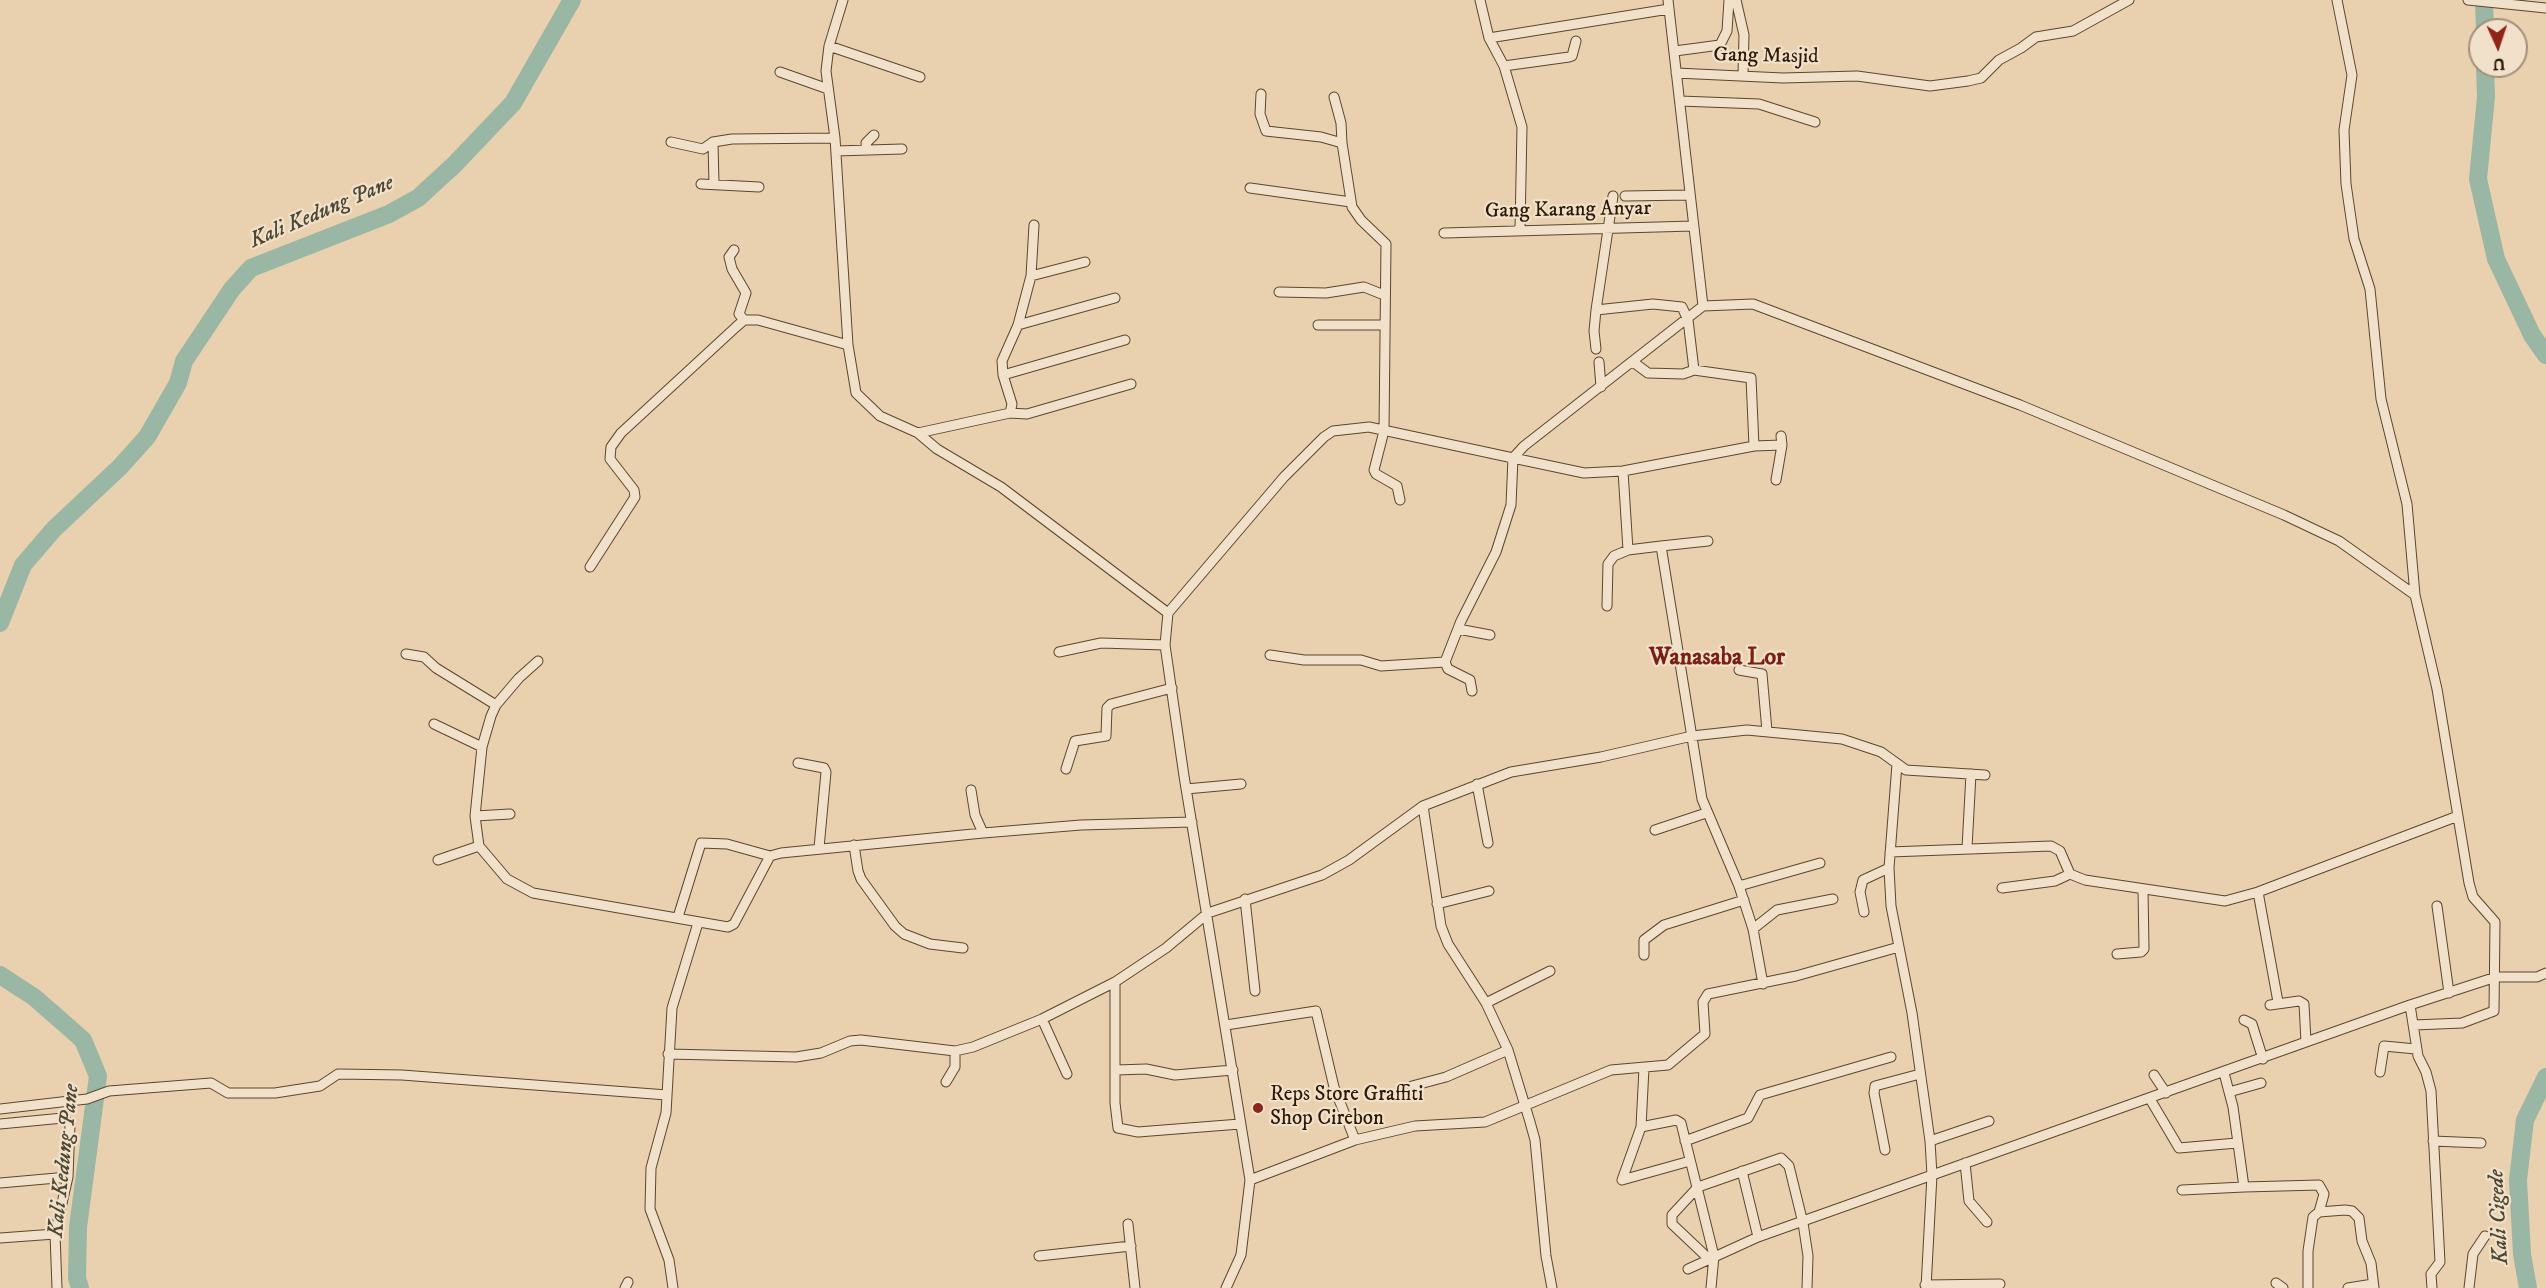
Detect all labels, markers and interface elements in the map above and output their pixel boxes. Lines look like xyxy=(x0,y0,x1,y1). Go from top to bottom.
north arrow xyxy=(2468,18,2528,78)
street label: Gang Masjid xyxy=(1713,43,1819,71)
text: U xyxy=(2492,54,2506,74)
water label: Kali Kedung Pane xyxy=(246,171,398,255)
street label: Gang Karang Anyar xyxy=(1485,197,1651,225)
district label: Wanasaba Lor xyxy=(1649,645,1785,673)
water label: Kali Kedung Pane xyxy=(44,1083,86,1239)
place label: Reps Store Graffiti Shop Cirebon xyxy=(1270,1083,1423,1133)
marker: Reps Store Graffiti Shop Cirebon xyxy=(1251,1101,1265,1115)
water label: Kali Cigede xyxy=(2484,1169,2516,1265)

